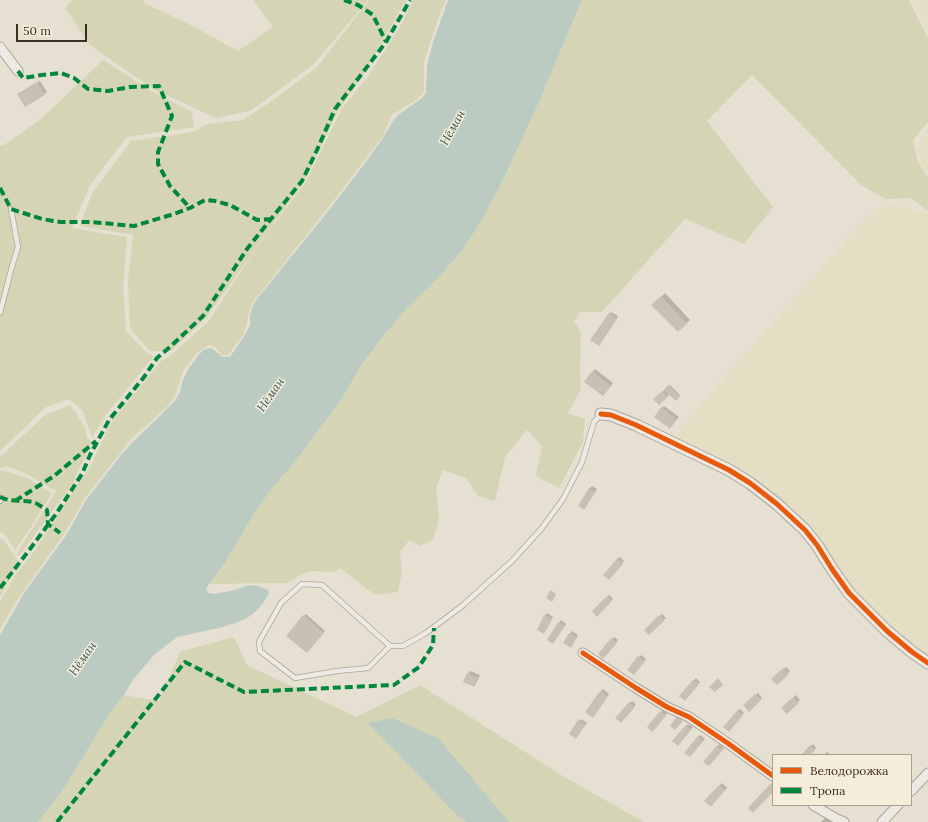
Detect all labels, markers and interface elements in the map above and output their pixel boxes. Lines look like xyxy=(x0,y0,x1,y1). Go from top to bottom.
scale bar xyxy=(18,16,89,42)
text: 50 m xyxy=(23,23,51,38)
water label: Нёман xyxy=(437,108,469,148)
water label: Нёман xyxy=(254,375,288,415)
water label: Нёман xyxy=(66,639,100,679)
legend xyxy=(772,754,912,806)
text: Велодорожка xyxy=(810,763,888,778)
text: Тропа xyxy=(810,783,845,798)

